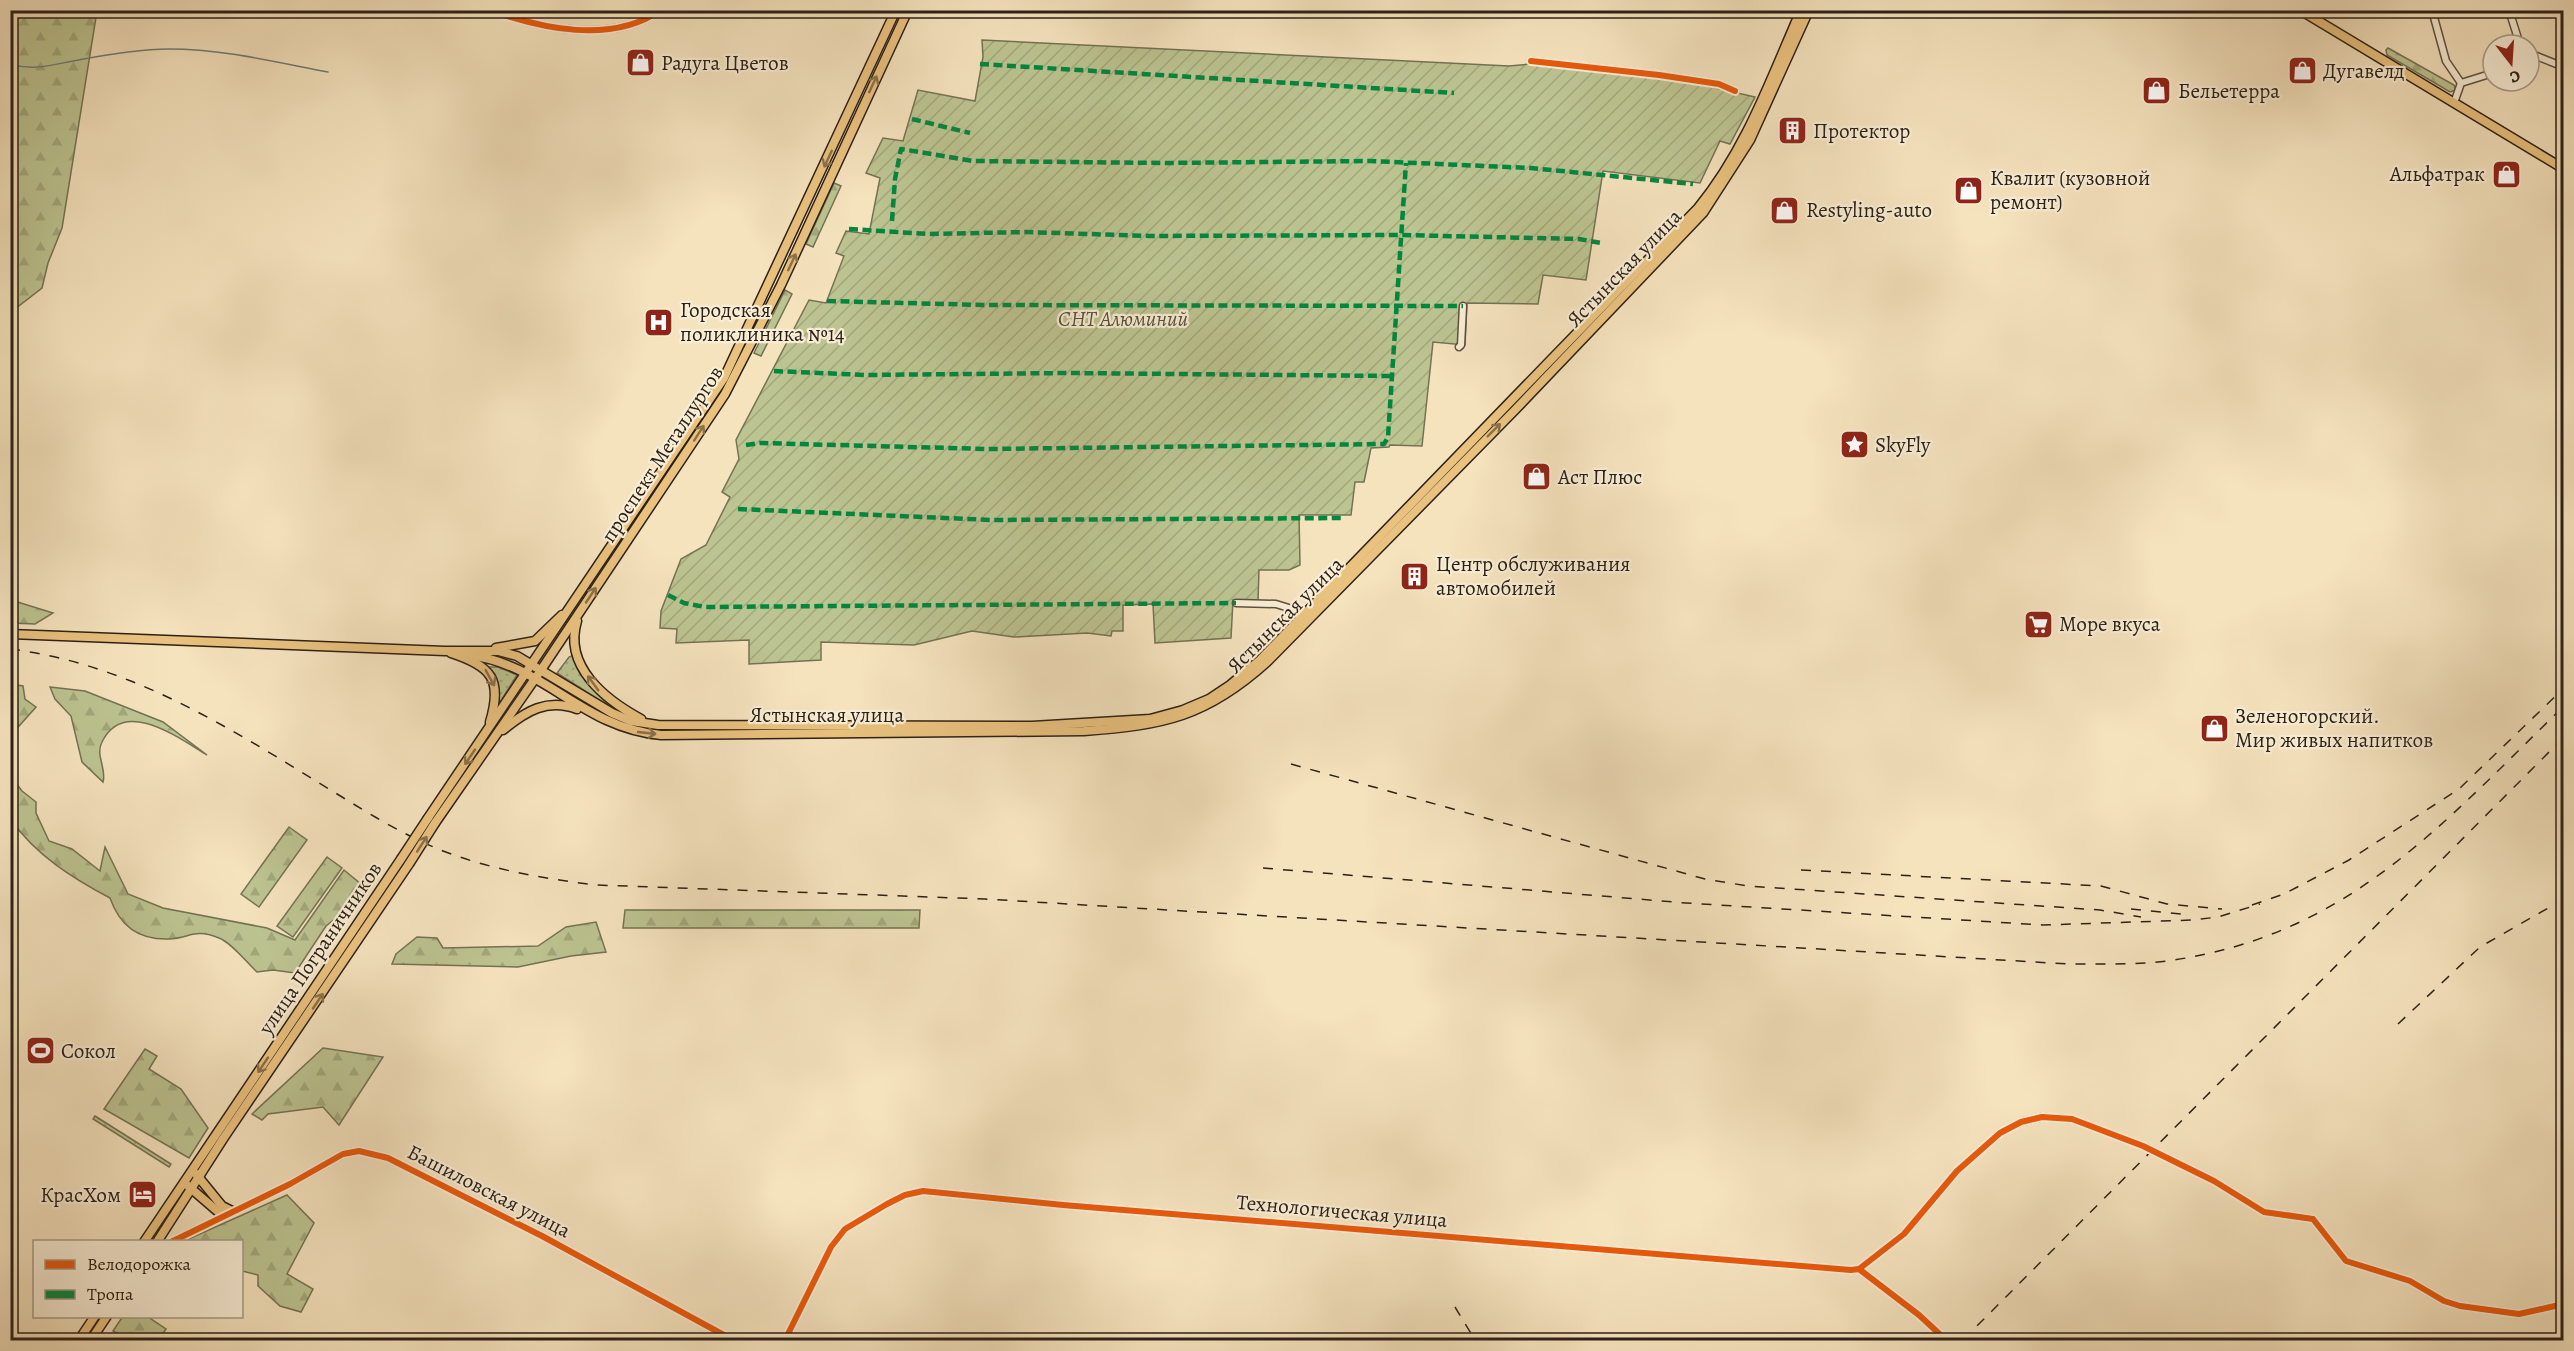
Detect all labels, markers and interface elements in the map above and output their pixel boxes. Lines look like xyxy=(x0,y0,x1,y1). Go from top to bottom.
north arrow xyxy=(2481,33,2541,93)
shop icon: Радуга Цветов xyxy=(624,47,656,79)
place label: Радуга Цветов xyxy=(661,49,789,77)
shop icon: Дугавелд xyxy=(2286,55,2318,87)
place label: Дугавелд xyxy=(2323,57,2405,85)
text: С xyxy=(2507,64,2523,88)
shop icon: Бельетерра xyxy=(2141,75,2173,107)
one-way arrow xyxy=(867,76,879,94)
place label: Бельетерра xyxy=(2178,77,2280,105)
building icon: Протектор xyxy=(1776,115,1808,147)
place label: Протектор xyxy=(1813,117,1910,145)
one-way arrow xyxy=(821,149,833,167)
shop icon: Альфатрак xyxy=(2490,158,2522,190)
place label: Альфатрак xyxy=(2389,160,2485,188)
place label: Квалит (кузовной ремонт) xyxy=(1990,164,2150,216)
shop icon: Квалит (кузовной ремонт) xyxy=(1953,174,1985,206)
shop icon: Restyling-auto xyxy=(1769,194,1801,226)
place label: Restyling-auto xyxy=(1806,196,1932,224)
street label: Ястынская улица xyxy=(1560,203,1688,333)
one-way arrow xyxy=(786,253,798,271)
place label: Городская поликлиника №14 xyxy=(680,296,844,348)
park label: СНТ Алюминий xyxy=(1058,305,1188,333)
hospital icon: Городская поликлиника №14 xyxy=(643,306,675,338)
street label: проспект Металлургов xyxy=(594,360,730,548)
one-way arrow xyxy=(1487,423,1502,437)
one-way arrow xyxy=(694,425,706,442)
place icon: SkyFly xyxy=(1838,429,1870,461)
place label: SkyFly xyxy=(1875,431,1931,459)
shop icon: Аст Плюс xyxy=(1521,461,1553,493)
place label: Аст Плюс xyxy=(1557,463,1642,491)
street label: Ястынская улица xyxy=(1221,550,1350,679)
place label: Центр обслуживания автомобилей xyxy=(1436,550,1630,602)
building icon: Центр обслуживания автомобилей xyxy=(1399,560,1431,592)
one-way arrow xyxy=(585,587,597,604)
supermarket icon: Море вкуса xyxy=(2022,608,2054,640)
place label: Море вкуса xyxy=(2059,610,2161,638)
one-way arrow xyxy=(484,669,496,686)
one-way arrow xyxy=(587,676,599,692)
street label: Ястынская улица xyxy=(750,701,904,729)
place label: Зеленогорский. Мир живых напитков xyxy=(2235,702,2433,754)
shop icon: Зеленогорский. Мир живых напитков xyxy=(2198,712,2230,744)
one-way arrow xyxy=(637,728,656,739)
one-way arrow xyxy=(464,748,476,764)
one-way arrow xyxy=(417,836,429,853)
street label: улица Пограничников xyxy=(251,856,388,1041)
one-way arrow xyxy=(312,993,324,1010)
sports icon: Сокол xyxy=(24,1035,56,1067)
place label: Сокол xyxy=(61,1037,116,1065)
one-way arrow xyxy=(257,1056,269,1073)
street label: Башиловская улица xyxy=(403,1138,576,1244)
hotel icon: КрасХом xyxy=(126,1179,158,1211)
place label: КрасХом xyxy=(40,1181,121,1209)
street label: Технологическая улица xyxy=(1235,1188,1449,1234)
legend xyxy=(33,1240,243,1318)
text: Велодорожка xyxy=(87,1252,192,1276)
text: Тропа xyxy=(87,1282,134,1306)

